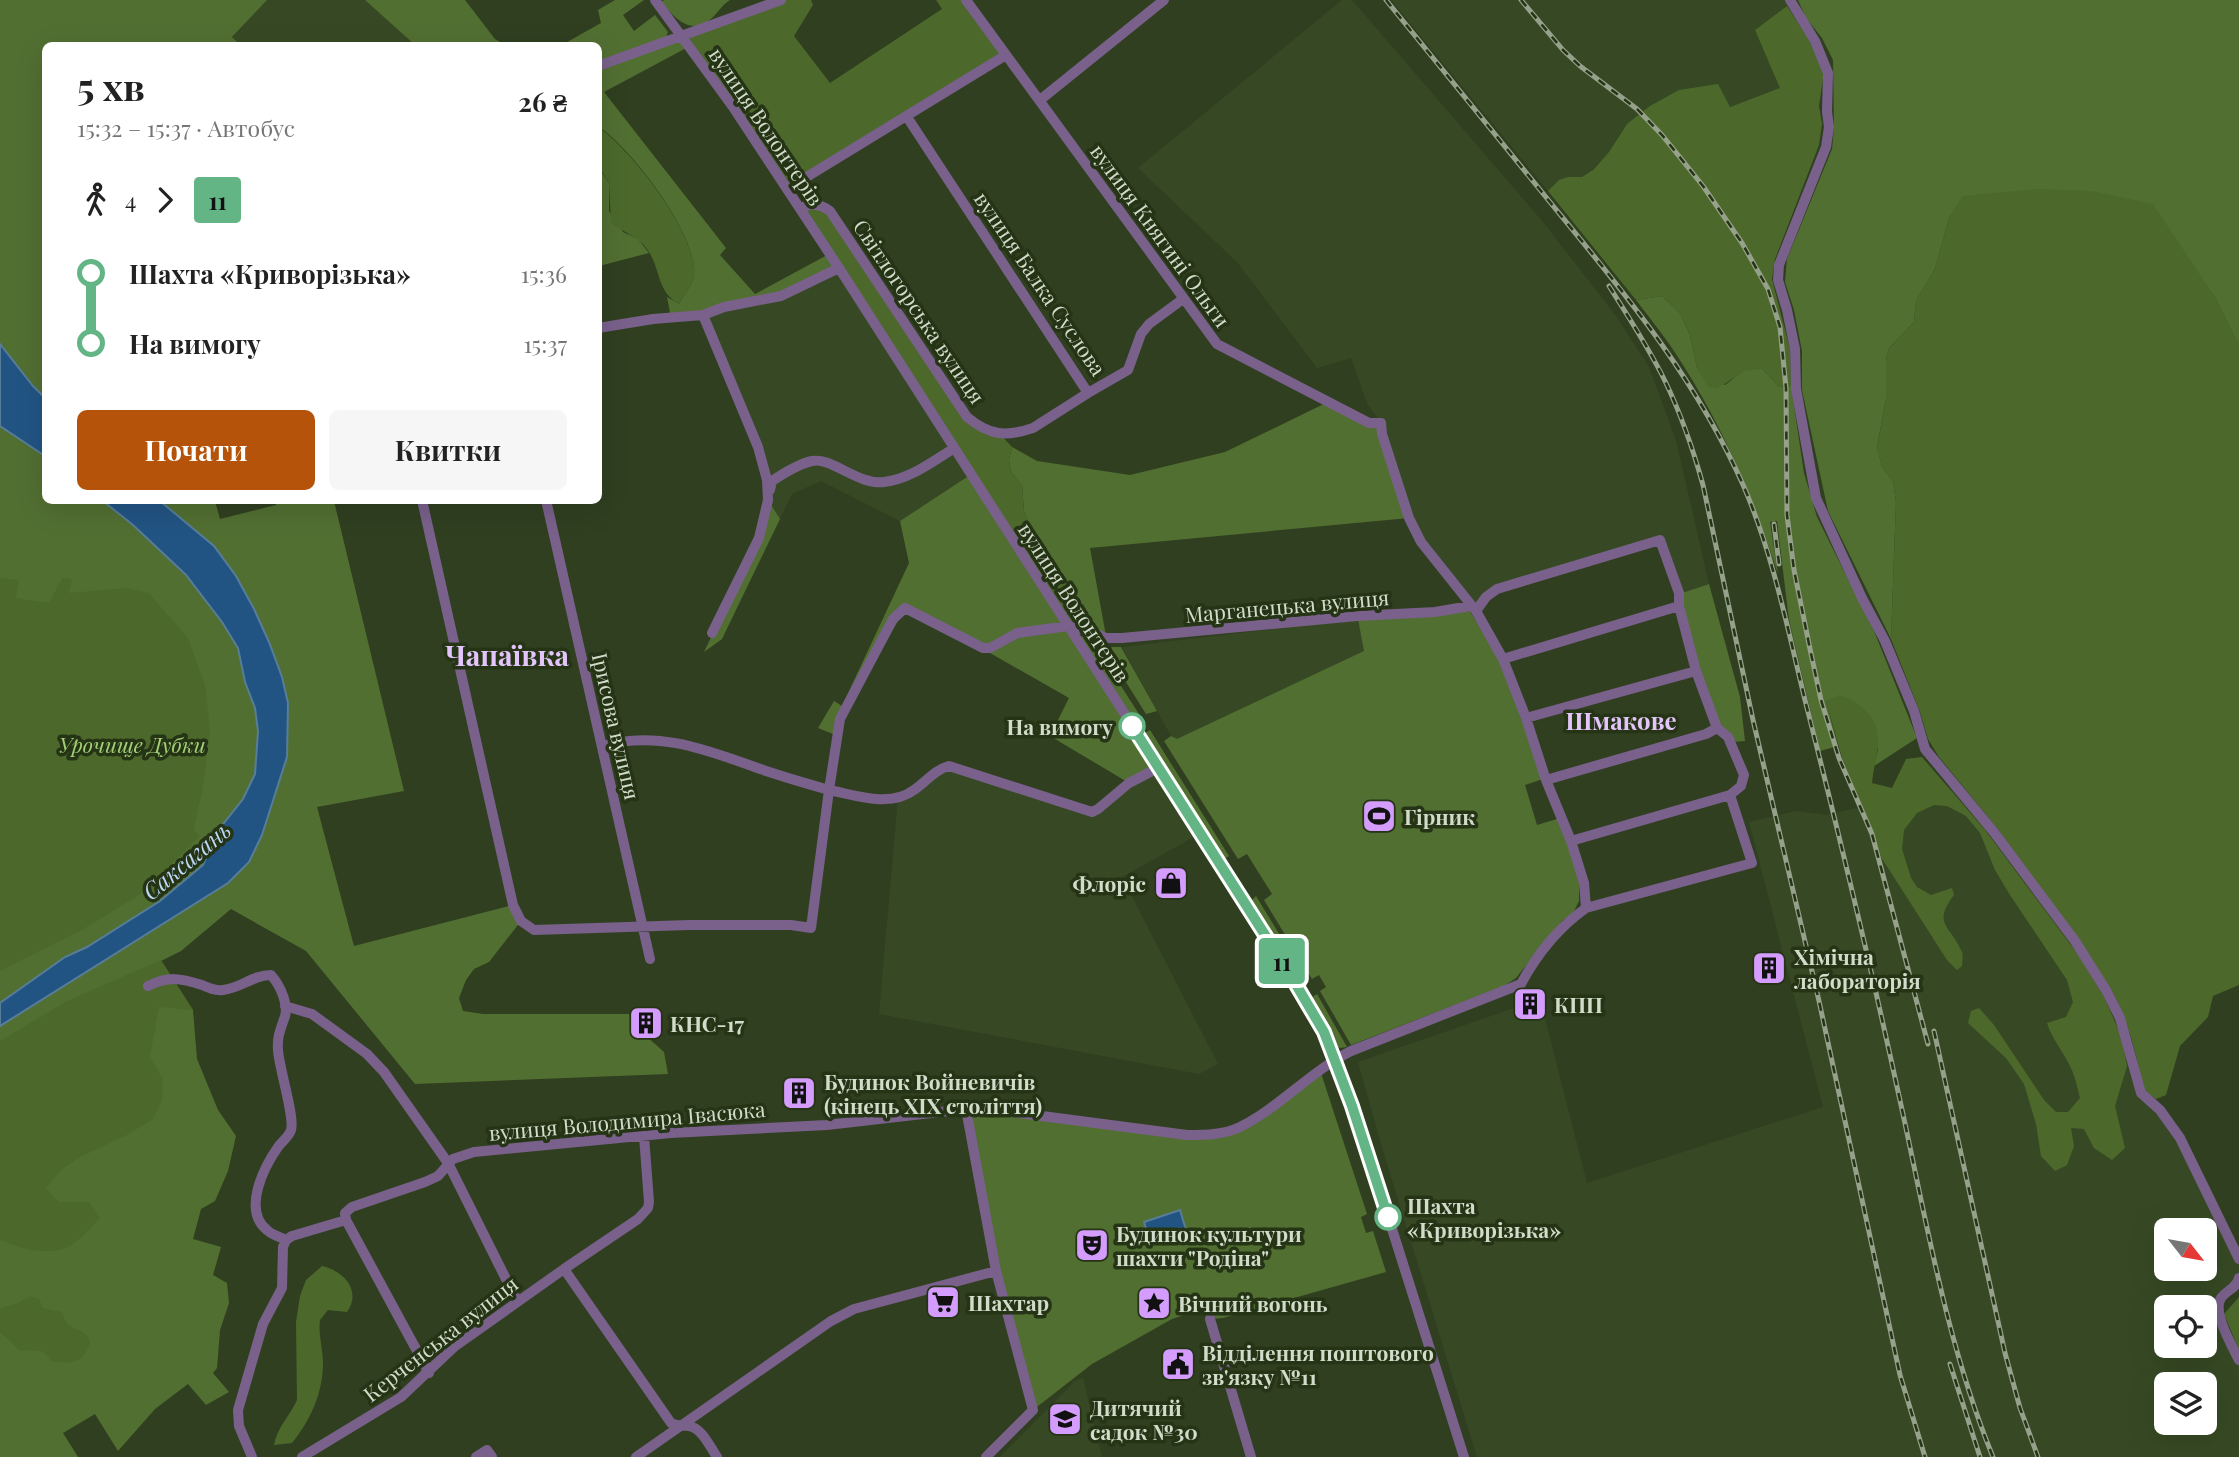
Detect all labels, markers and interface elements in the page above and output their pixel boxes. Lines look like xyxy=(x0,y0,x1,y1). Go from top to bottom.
street label: вулиця Волонтерів xyxy=(704,41,830,211)
text: 5 хв xyxy=(77,60,145,111)
text: 26 ₴ xyxy=(518,84,567,119)
text: 15:32 – 15:37 · Автобус xyxy=(77,112,295,143)
street label: вулиця Княгині Ольги xyxy=(1085,138,1237,332)
icon: walk xyxy=(77,181,115,219)
icon: forward xyxy=(146,181,184,219)
text: 4 xyxy=(125,184,136,215)
text: 11 xyxy=(208,184,227,216)
street label: вулиця Балка Суслова xyxy=(969,186,1113,381)
street label: Світлогорська вулиця xyxy=(848,213,992,409)
text: Шахта «Криворізька» xyxy=(129,256,411,291)
text: 15:36 xyxy=(521,258,567,289)
text: На вимогу xyxy=(129,326,261,361)
text: 15:37 xyxy=(523,328,567,359)
button: Почати xyxy=(77,410,315,490)
button: Квитки xyxy=(329,410,567,490)
street label: вулиця Волонтерів xyxy=(1013,517,1137,687)
street label: Марганецька вулиця xyxy=(1184,582,1390,628)
district label: Чапаївка xyxy=(445,636,570,673)
street label: Ірисова вулиця xyxy=(587,650,647,802)
district label: Шмакове xyxy=(1565,704,1677,736)
place label: На вимогу xyxy=(1007,712,1113,740)
marker: На вимогу xyxy=(1119,713,1145,739)
park label: Урочище Дубки xyxy=(58,730,206,758)
sports icon: Гірник xyxy=(1360,797,1398,835)
place label: Гірник xyxy=(1404,802,1475,830)
water label: Саксагань xyxy=(135,814,237,906)
shop icon: Флоріс xyxy=(1152,864,1190,902)
place label: Флоріс xyxy=(1073,869,1146,897)
line badge: 11 xyxy=(1250,938,1314,984)
place label: Хімічна лабораторія xyxy=(1794,942,1921,994)
text: 11 xyxy=(1273,945,1291,977)
building icon: Хімічна лабораторія xyxy=(1750,949,1788,987)
building icon: КПП xyxy=(1511,985,1549,1023)
place label: КПП xyxy=(1554,990,1603,1018)
building icon: КНС-17 xyxy=(627,1004,665,1042)
place label: КНС-17 xyxy=(670,1009,745,1037)
place label: Будинок Войневичів (кінець ХІХ століття) xyxy=(824,1067,1042,1119)
building icon: Будинок Войневичів (кінець ХІХ століття) xyxy=(780,1074,818,1112)
street label: вулиця Володимира Івасюка xyxy=(488,1094,767,1146)
place label: Шахта «Криворізька» xyxy=(1407,1191,1561,1243)
marker: Шахта «Криворізька» xyxy=(1375,1204,1401,1230)
north arrow xyxy=(2154,1218,2217,1281)
map controls xyxy=(2154,1218,2217,1435)
place label: Будинок культури шахти "Родіна" xyxy=(1116,1219,1302,1271)
theatre icon: Будинок культури шахти "Родіна" xyxy=(1073,1226,1111,1264)
street label: Керченська вулиця xyxy=(357,1269,523,1407)
supermarket icon: Шахтар xyxy=(924,1283,962,1321)
place icon: Вічний вогонь xyxy=(1135,1284,1173,1322)
place label: Шахтар xyxy=(968,1288,1049,1316)
place label: Вічний вогонь xyxy=(1178,1289,1328,1317)
button: locate xyxy=(2154,1295,2217,1358)
place label: Відділення поштового зв'язку №11 xyxy=(1202,1338,1434,1390)
public building icon: Відділення поштового зв'язку №11 xyxy=(1159,1345,1197,1383)
button: layers xyxy=(2154,1372,2217,1435)
place label: Дитячий садок №30 xyxy=(1090,1393,1198,1445)
school or university icon: Дитячий садок №30 xyxy=(1046,1400,1084,1438)

